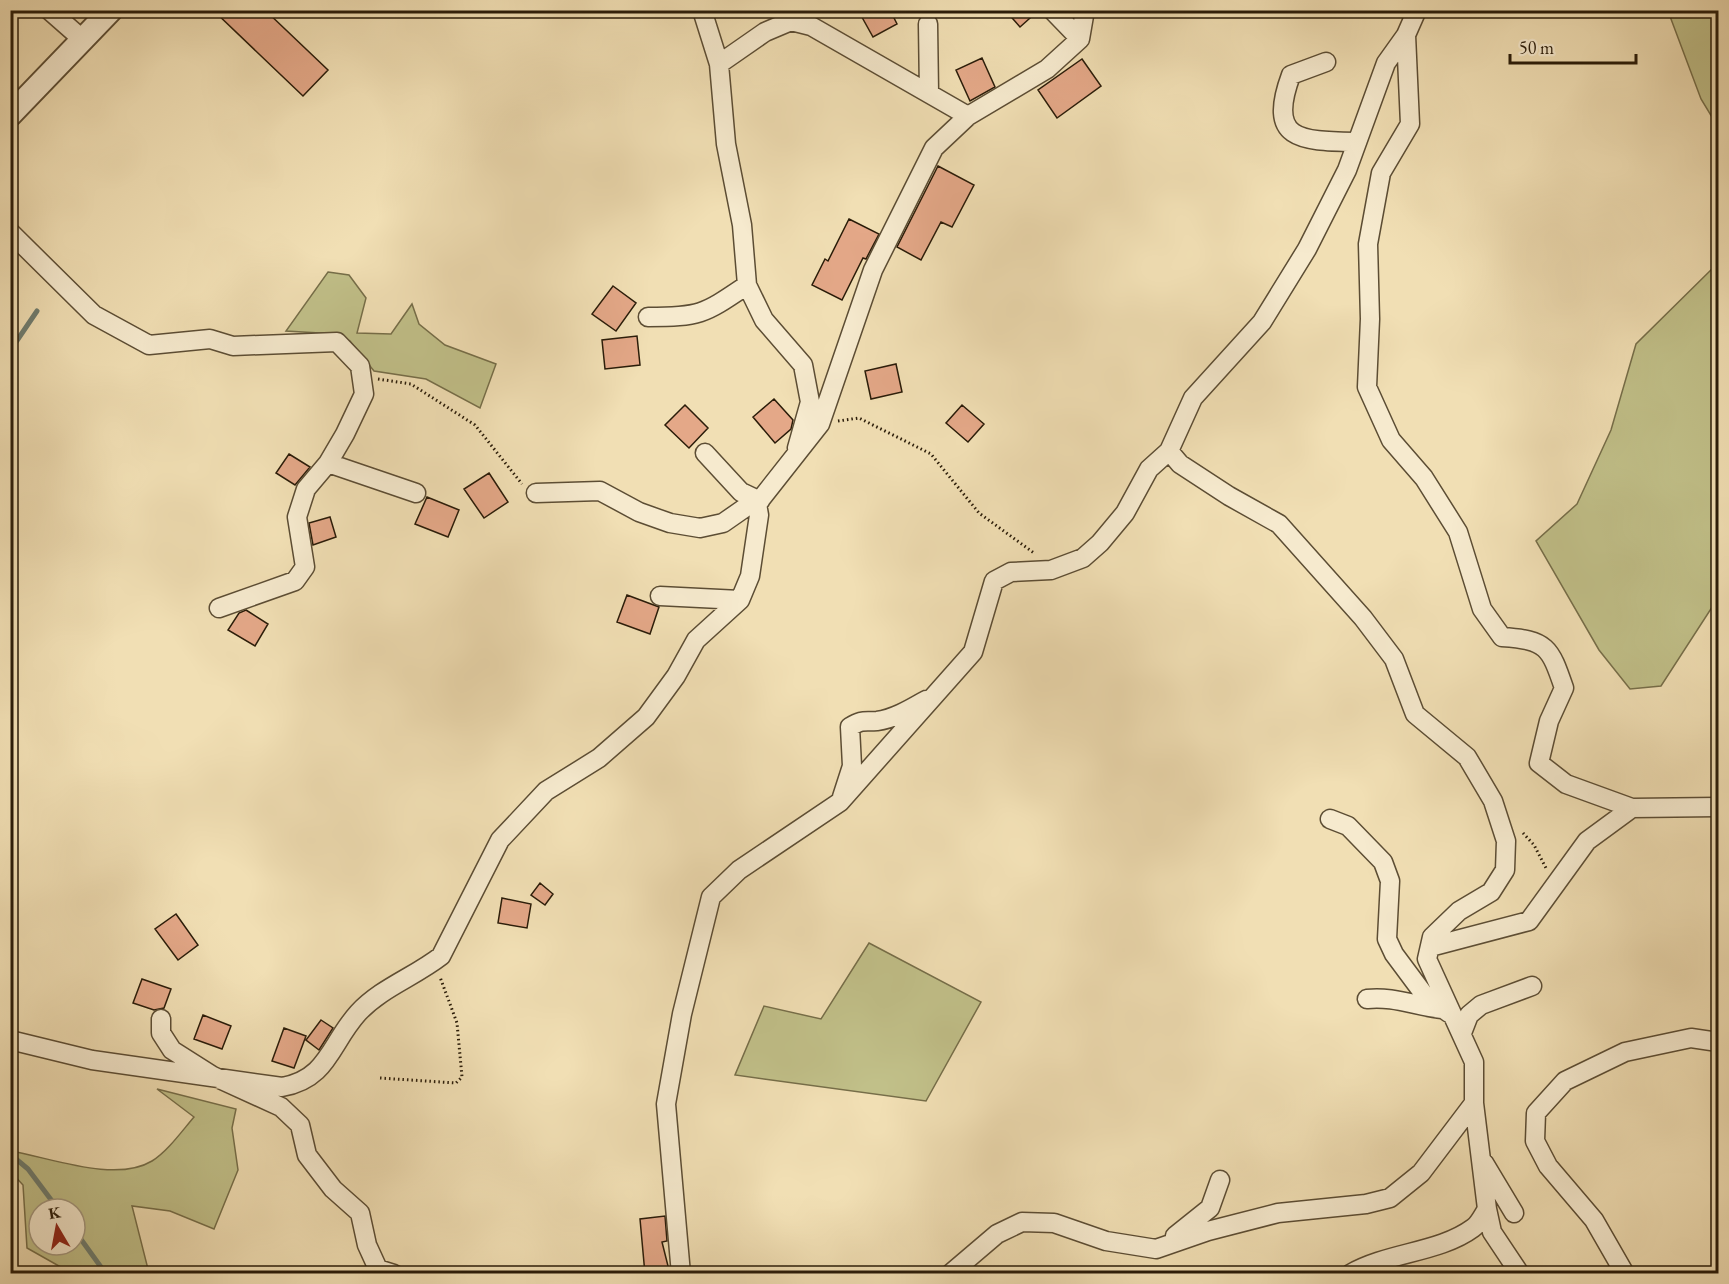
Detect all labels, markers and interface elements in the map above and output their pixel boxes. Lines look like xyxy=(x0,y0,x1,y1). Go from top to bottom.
scale bar xyxy=(1510,27,1636,65)
text: 50 m xyxy=(1519,36,1554,59)
north arrow xyxy=(27,1197,87,1257)
text: K xyxy=(47,1201,63,1224)

